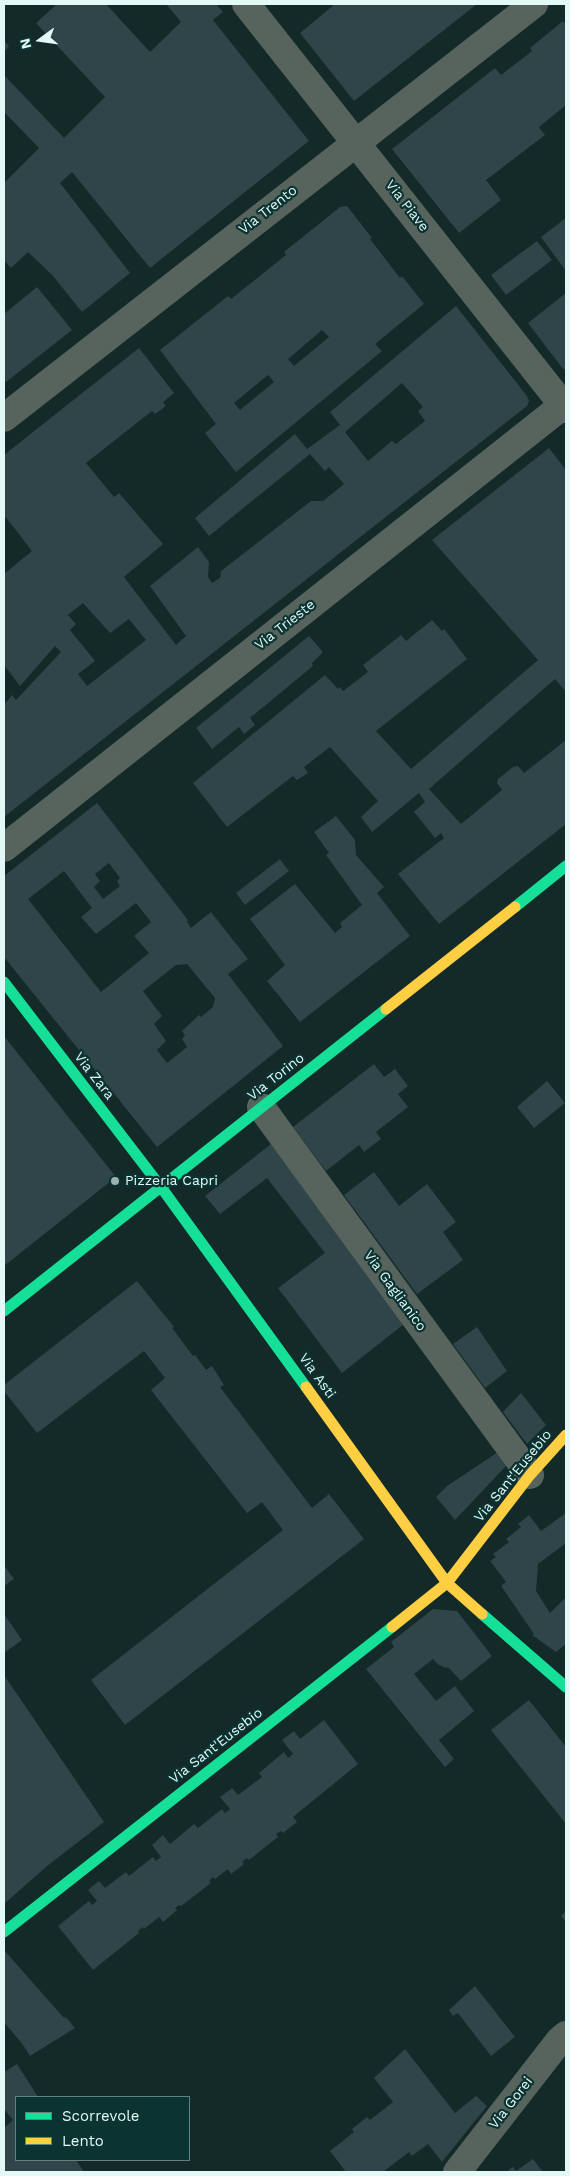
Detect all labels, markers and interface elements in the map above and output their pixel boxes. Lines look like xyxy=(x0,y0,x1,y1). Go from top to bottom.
north arrow xyxy=(15,15,65,65)
text: N xyxy=(16,37,34,51)
street label: Via Piave xyxy=(382,177,432,235)
street label: Via Trento xyxy=(235,182,301,238)
street label: Via Trieste xyxy=(252,596,318,654)
street label: Via Zara xyxy=(70,1049,118,1103)
street label: Via Torino xyxy=(244,1050,308,1104)
place label: Pizzeria Capri xyxy=(125,1173,218,1189)
marker: Pizzeria Capri xyxy=(109,1175,121,1187)
street label: Via Gaglianico xyxy=(360,1247,430,1335)
street label: Via Asti xyxy=(295,1350,339,1402)
street label: Via Sant'Eusebio xyxy=(471,1427,555,1525)
street label: Via Sant'Eusebio xyxy=(166,1704,266,1788)
street label: Via Gorei xyxy=(486,2074,536,2132)
legend xyxy=(15,2096,190,2161)
text: Scorrevole xyxy=(62,2107,140,2125)
text: Lento xyxy=(62,2132,104,2150)

